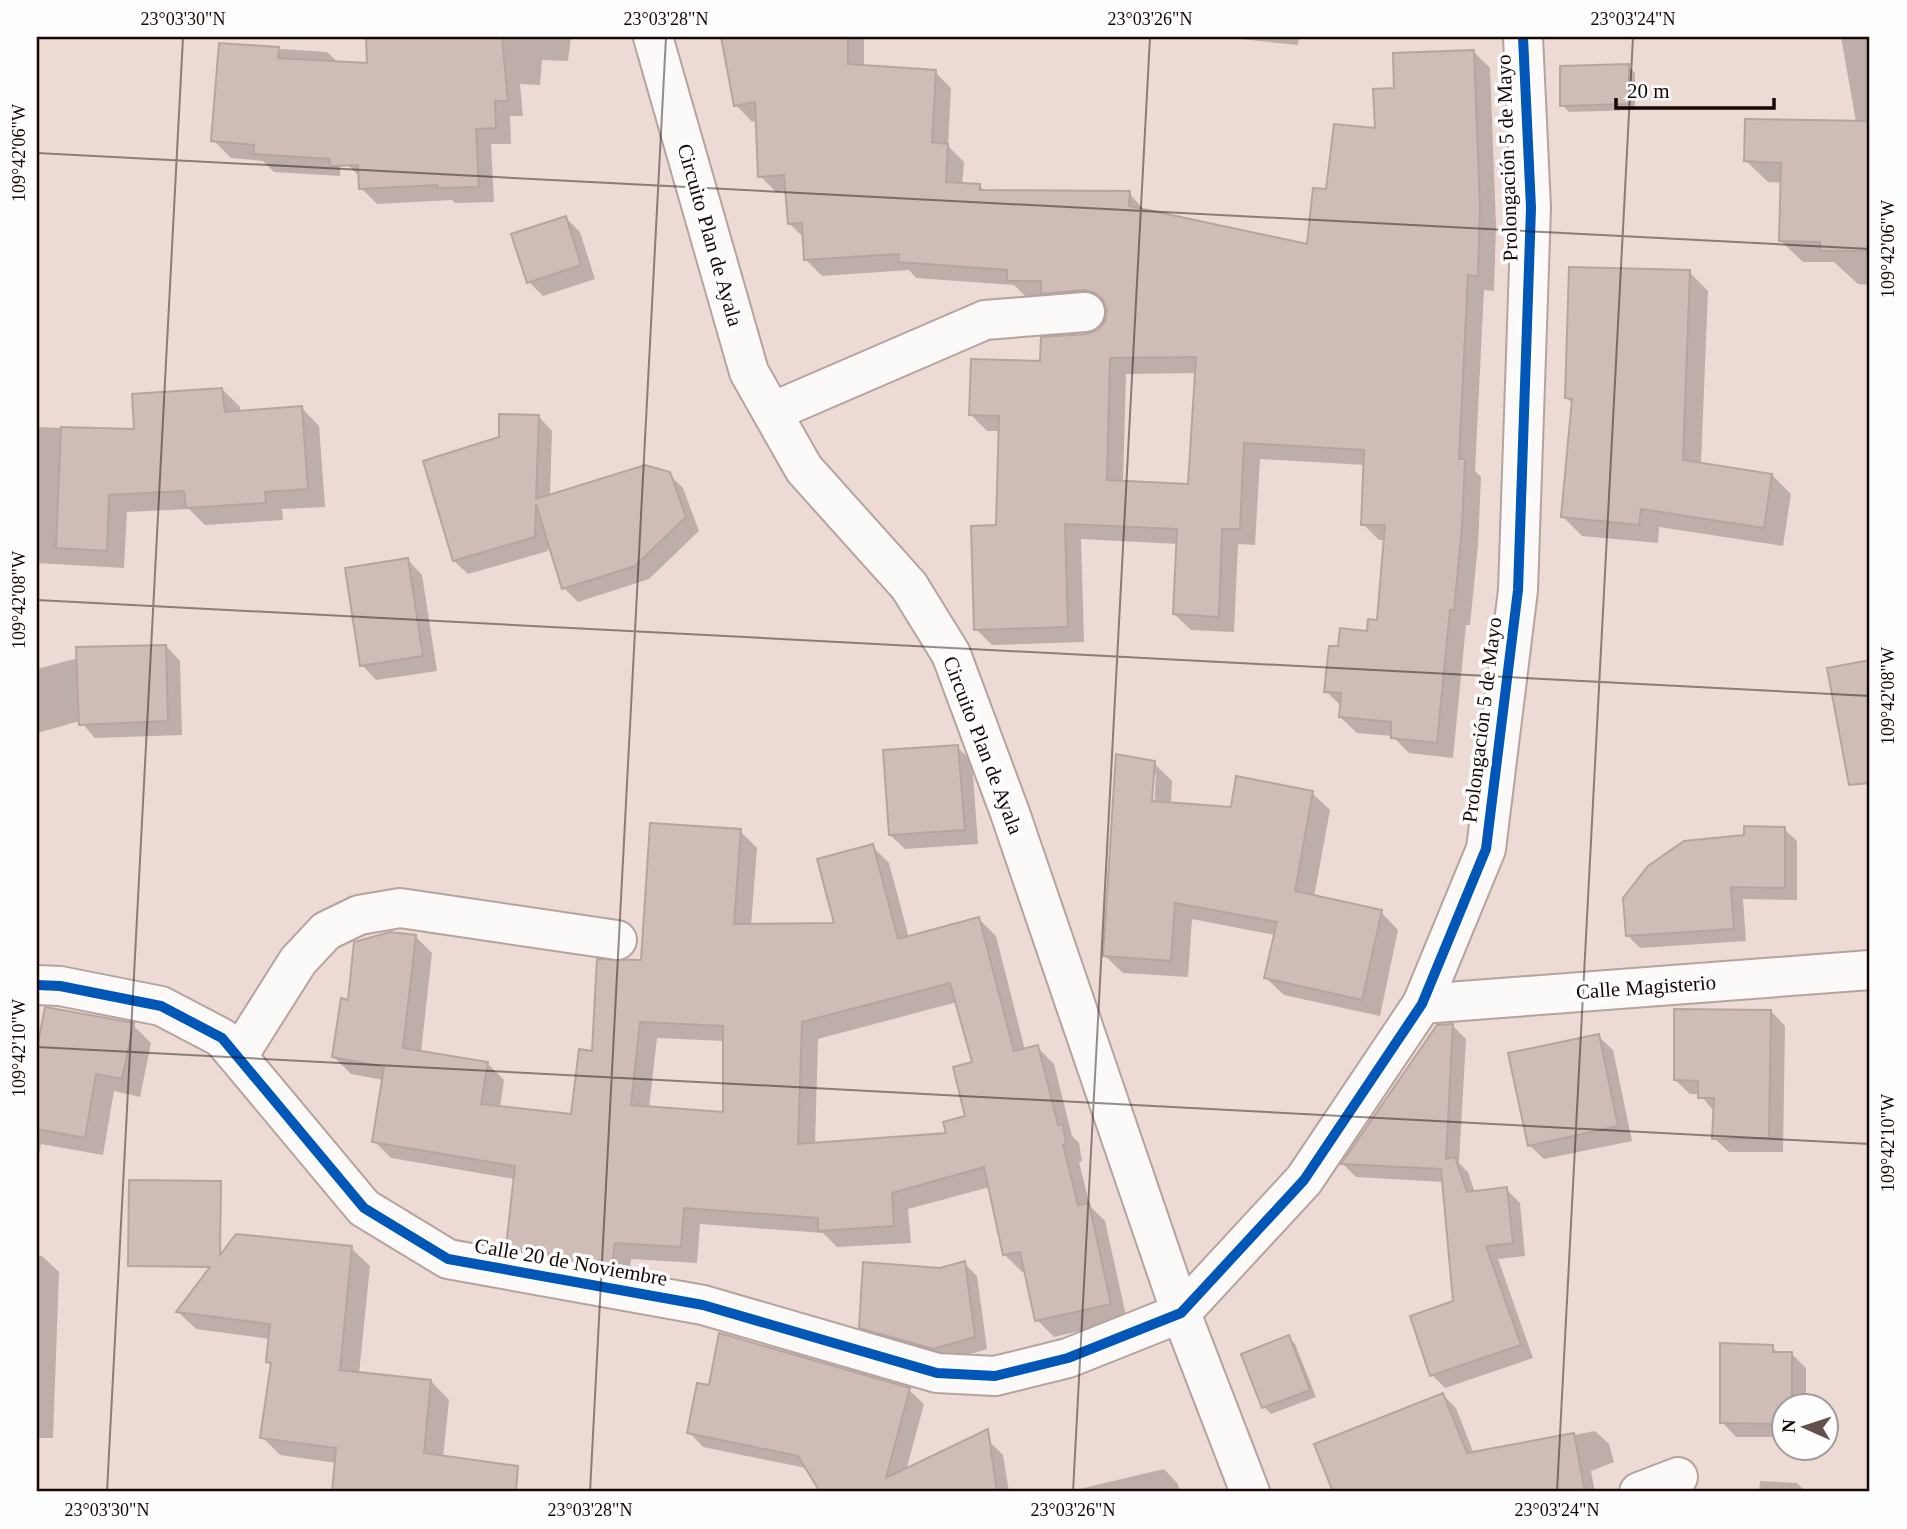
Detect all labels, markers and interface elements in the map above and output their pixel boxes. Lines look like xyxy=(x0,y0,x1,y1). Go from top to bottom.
text: 23°03'30"N xyxy=(141,9,225,29)
text: 23°03'28"N xyxy=(624,9,708,29)
text: 23°03'26"N xyxy=(1108,9,1192,29)
text: 23°03'24"N xyxy=(1591,9,1675,29)
street label: Prolongación 5 de Mayo xyxy=(1491,54,1523,262)
scale bar xyxy=(1616,66,1774,110)
text: 20 m xyxy=(1627,79,1670,103)
text: 109°42'06"W xyxy=(9,104,29,202)
street label: Circuito Plan de Ayala xyxy=(672,141,748,330)
text: 109°42'06"W xyxy=(1878,200,1898,298)
text: 109°42'08"W xyxy=(9,551,29,649)
street label: Prolongación 5 de Mayo xyxy=(1457,616,1507,824)
text: 109°42'08"W xyxy=(1878,647,1898,745)
street label: Circuito Plan de Ayala xyxy=(938,653,1028,838)
street label: Calle Magisterio xyxy=(1575,970,1717,1004)
text: 109°42'10"W xyxy=(9,999,29,1097)
text: 109°42'10"W xyxy=(1878,1094,1898,1192)
street label: Calle 20 de Noviembre xyxy=(473,1233,669,1291)
north arrow xyxy=(1770,1392,1840,1462)
text: N xyxy=(1778,1418,1799,1434)
text: 23°03'30"N xyxy=(65,1500,149,1520)
text: 23°03'28"N xyxy=(548,1500,632,1520)
text: 23°03'26"N xyxy=(1031,1500,1115,1520)
text: 23°03'24"N xyxy=(1515,1500,1599,1520)

